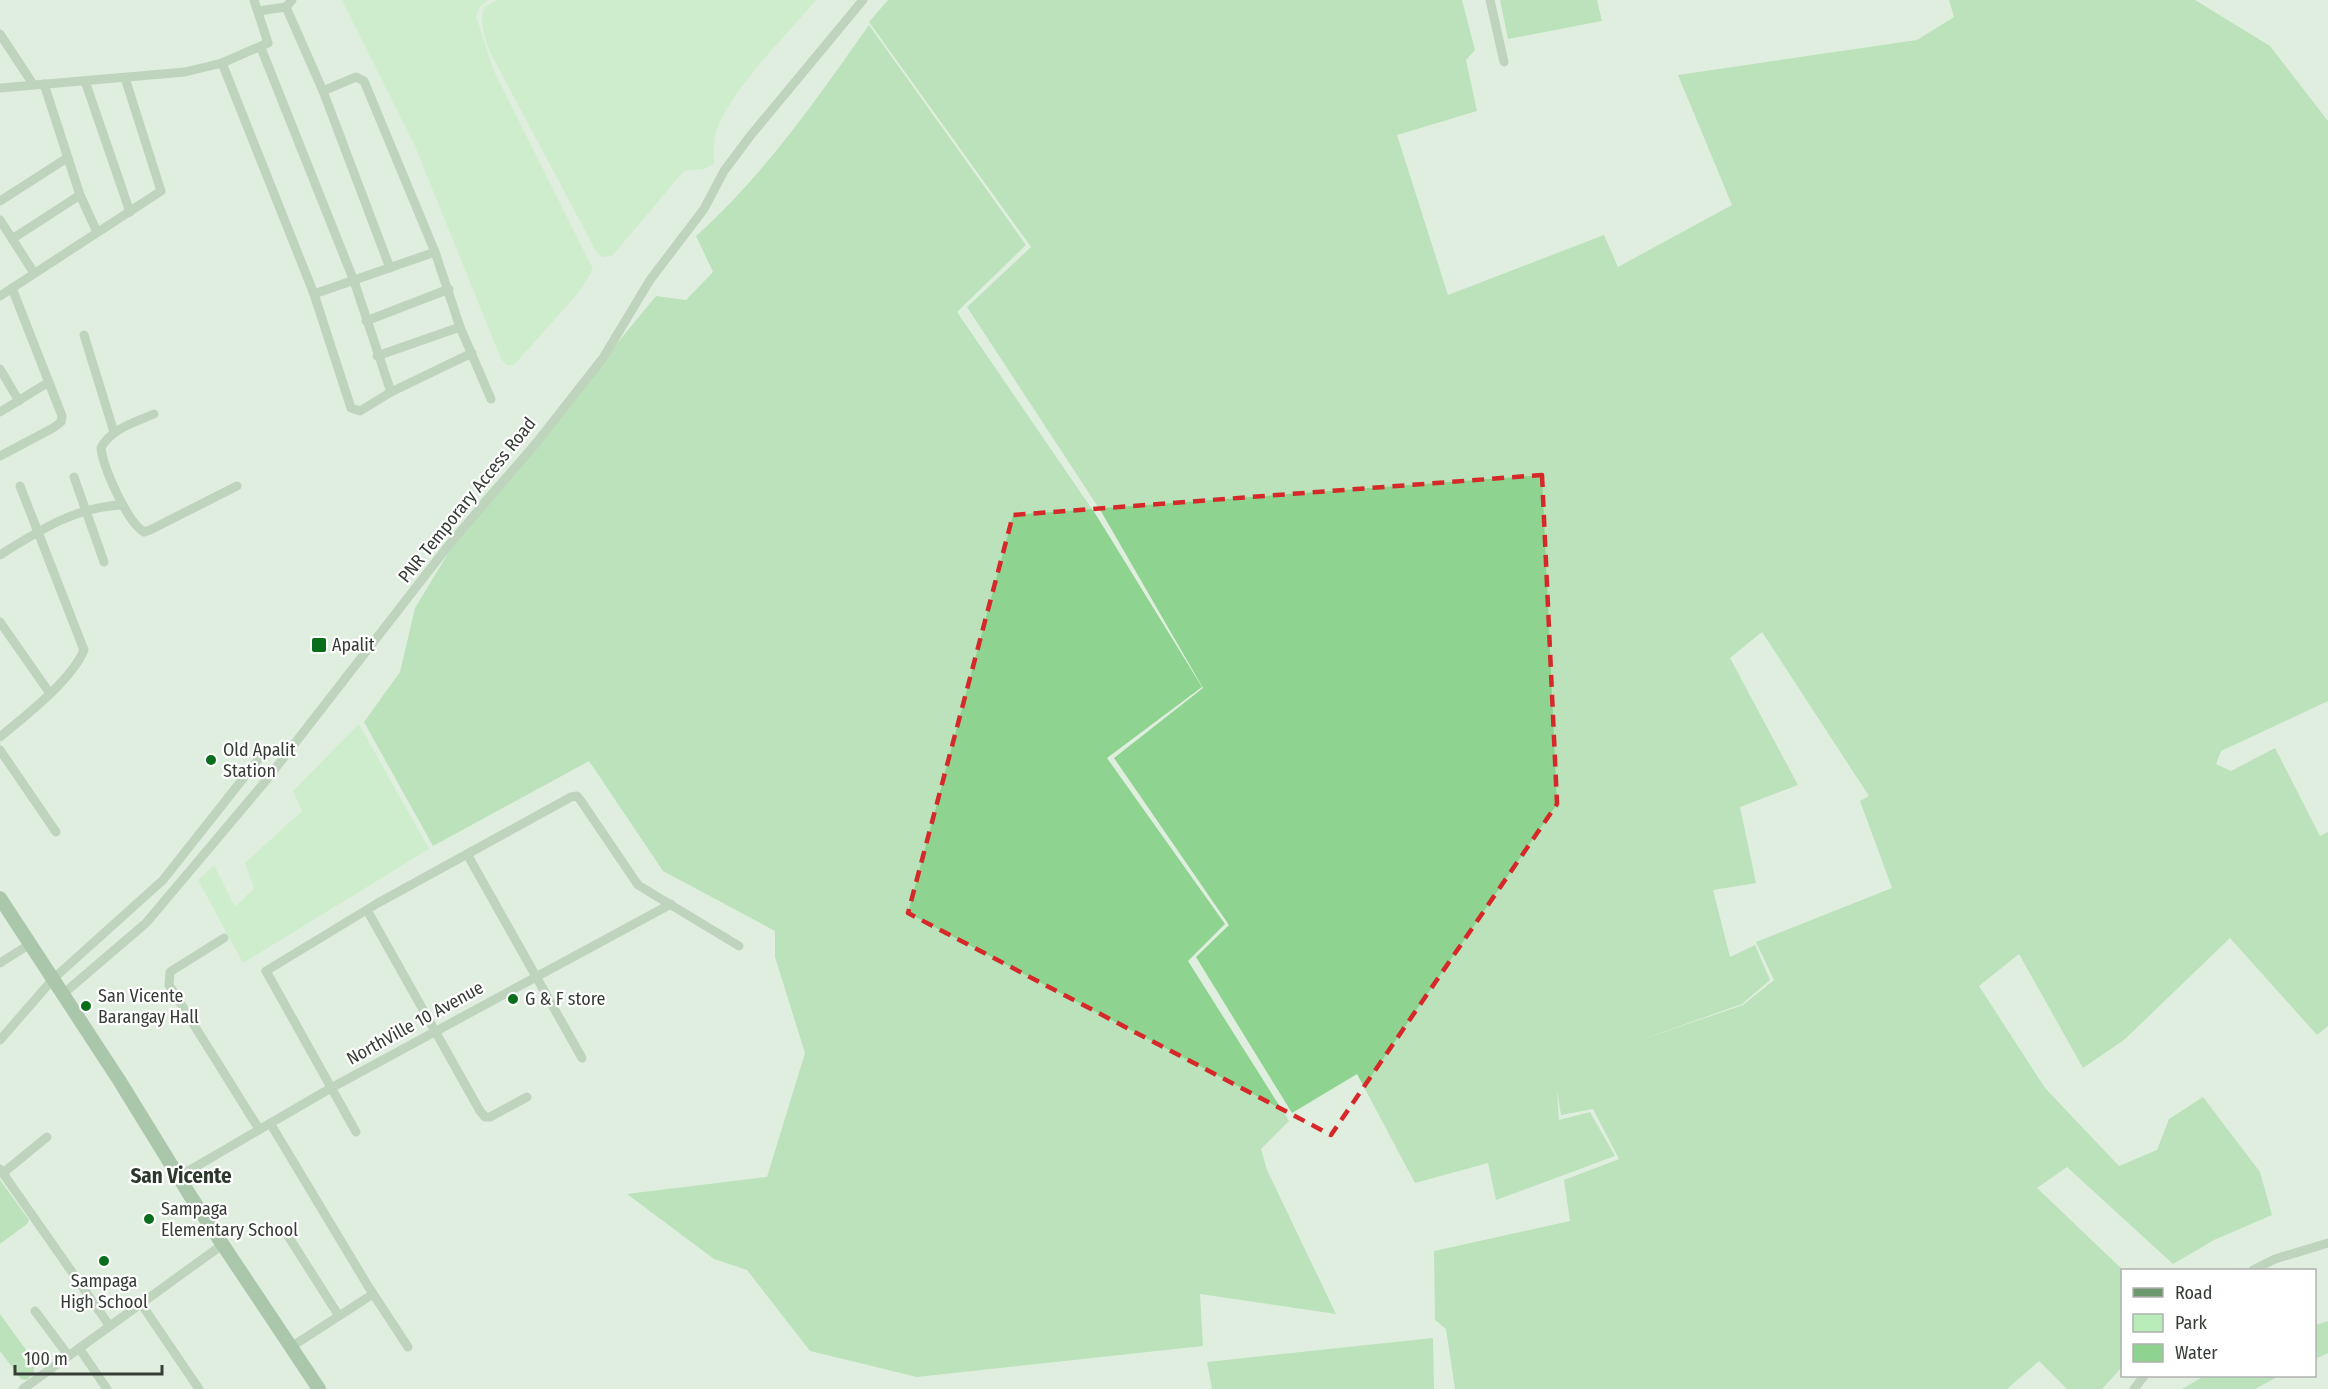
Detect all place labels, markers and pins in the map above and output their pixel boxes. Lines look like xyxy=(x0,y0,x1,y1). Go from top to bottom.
place label: Apalit xyxy=(332,634,375,656)
marker: Apalit xyxy=(310,636,328,654)
place label: Old Apalit Station xyxy=(223,739,296,782)
marker: Old Apalit Station xyxy=(204,753,218,767)
place label: San Vicente Barangay Hall xyxy=(98,985,199,1028)
place label: G & F store xyxy=(525,988,605,1010)
marker: G & F store xyxy=(506,992,520,1006)
marker: San Vicente Barangay Hall xyxy=(79,999,93,1013)
place label: Sampaga Elementary School xyxy=(161,1198,298,1241)
marker: Sampaga Elementary School xyxy=(142,1212,156,1226)
marker: Sampaga High School xyxy=(97,1254,111,1268)
place label: Sampaga High School xyxy=(60,1270,148,1313)

